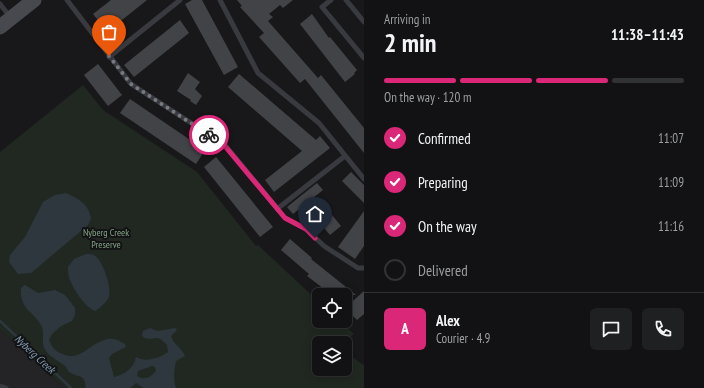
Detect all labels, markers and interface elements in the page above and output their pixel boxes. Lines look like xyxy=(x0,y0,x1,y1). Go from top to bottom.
text: Arriving in xyxy=(384,11,431,28)
pin xyxy=(92,15,126,56)
icon: bag xyxy=(98,21,120,43)
text: 11:38–11:43 xyxy=(611,25,684,44)
text: 2 min xyxy=(384,26,437,59)
text: On the way · 120 m xyxy=(384,89,471,106)
courier xyxy=(189,115,229,155)
icon: bike xyxy=(198,124,220,146)
icon: check xyxy=(384,127,406,149)
text: Confirmed xyxy=(418,129,471,148)
text: 11:07 xyxy=(658,130,684,147)
icon: check xyxy=(384,171,406,193)
text: Preparing xyxy=(418,173,468,192)
text: 11:09 xyxy=(658,174,684,191)
pin xyxy=(298,197,332,238)
icon: home xyxy=(304,203,326,225)
icon: check xyxy=(384,215,406,237)
text: On the way xyxy=(418,217,477,236)
text: 11:16 xyxy=(658,218,684,235)
park label: Nyberg Creek Preserve xyxy=(83,226,129,251)
text: Delivered xyxy=(418,261,468,280)
map controls xyxy=(312,288,352,376)
button: locate xyxy=(312,288,352,328)
button: chat xyxy=(590,308,632,350)
button: phone xyxy=(642,308,684,350)
text: Alex xyxy=(436,311,460,330)
text: A xyxy=(401,319,409,338)
text: Courier · 4.9 xyxy=(436,330,490,347)
water label: Nyberg Creek xyxy=(12,332,60,378)
button: layers xyxy=(312,336,352,376)

